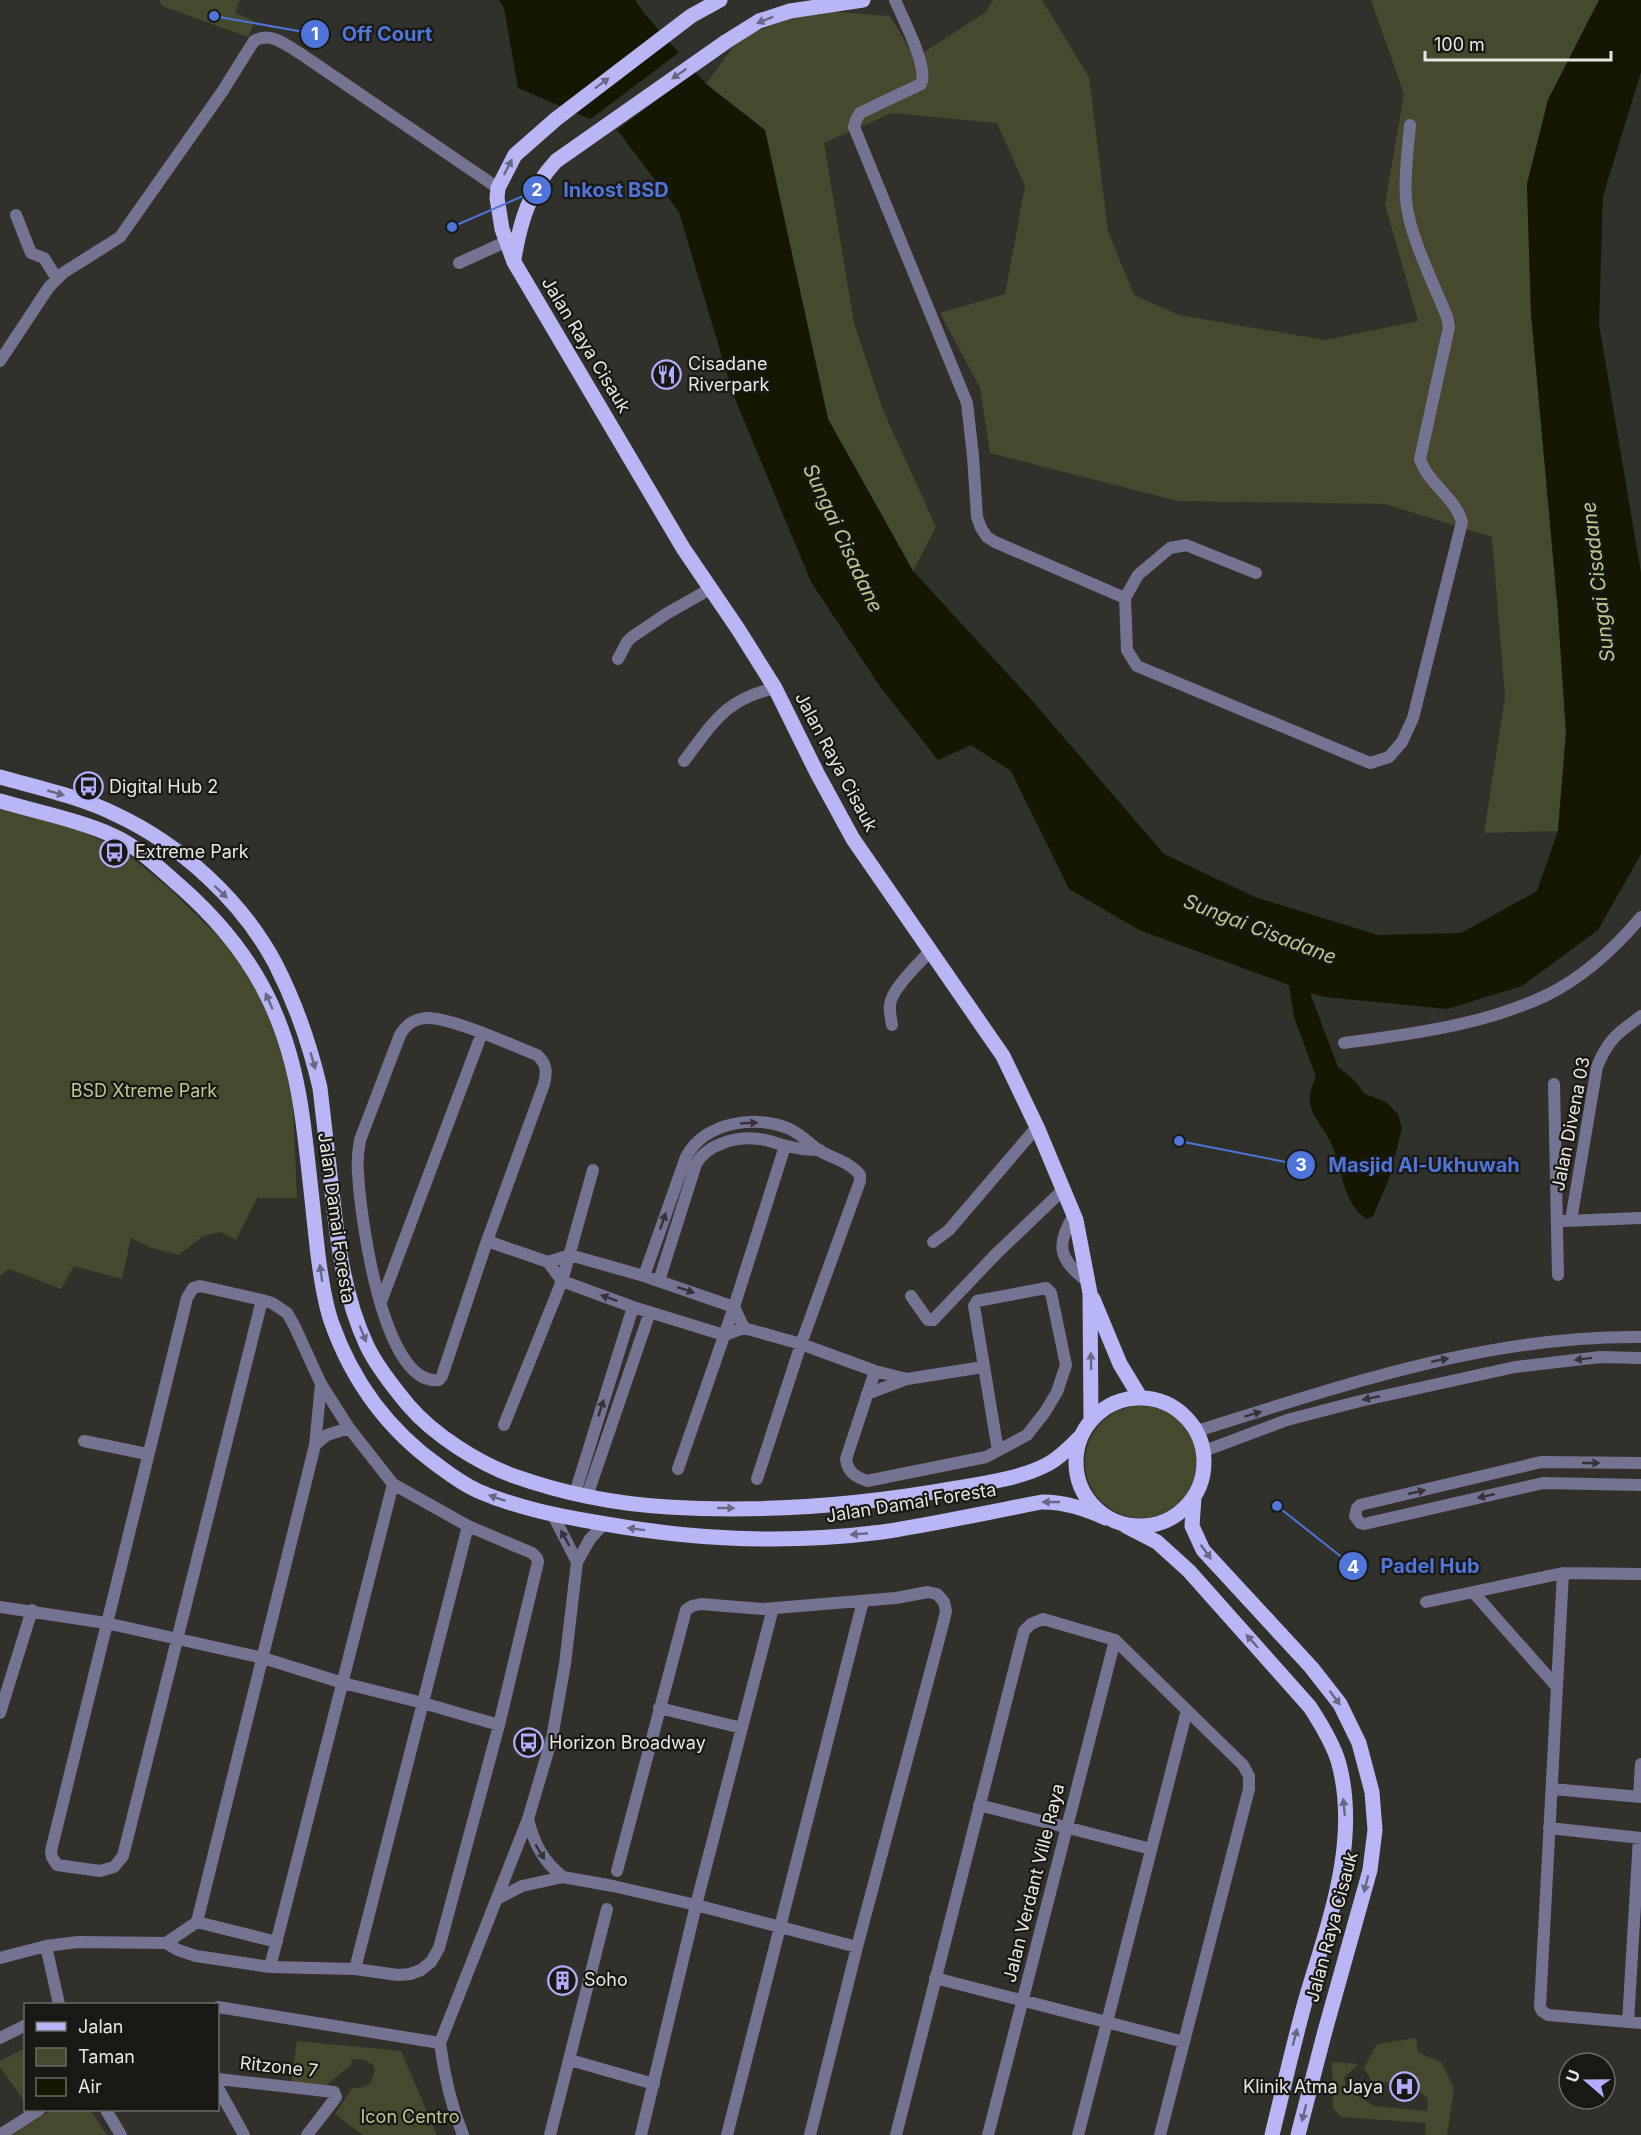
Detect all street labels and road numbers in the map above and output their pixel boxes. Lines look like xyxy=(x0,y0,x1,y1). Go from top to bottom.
street label: Jalan Raya Cisauk xyxy=(538,273,635,417)
street label: Jalan Raya Cisauk xyxy=(791,689,882,835)
street label: Jalan Divena 03 xyxy=(1547,1055,1594,1193)
street label: Jalan Damai Foresta xyxy=(314,1131,359,1305)
street label: Jalan Damai Foresta xyxy=(824,1479,998,1526)
street label: Jalan Verdant Ville Raya xyxy=(999,1781,1068,1985)
street label: Jalan Raya Cisauk xyxy=(1301,1849,1362,2004)
street label: Ritzone 7 xyxy=(239,2052,319,2081)

